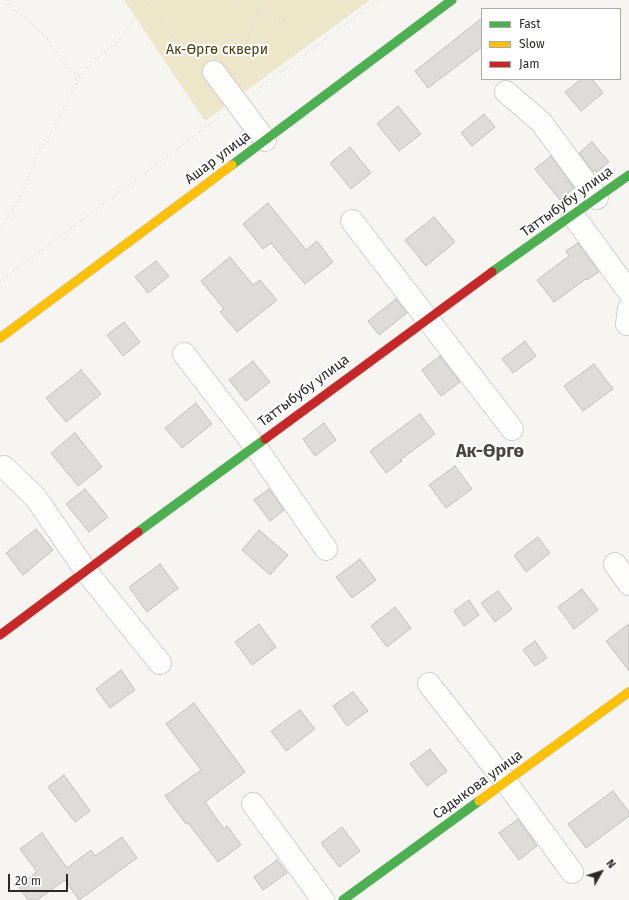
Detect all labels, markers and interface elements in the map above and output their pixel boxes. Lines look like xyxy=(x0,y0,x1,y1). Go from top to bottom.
legend xyxy=(481,8,621,80)
text: Fast xyxy=(519,17,541,31)
text: Slow xyxy=(519,37,545,51)
park label: Ак-Өргө сквери xyxy=(166,42,268,58)
text: Jam xyxy=(519,57,539,71)
street label: Ашар улица xyxy=(182,128,254,188)
street label: Таттыбубу улица xyxy=(518,163,616,241)
street label: Таттыбубу улица xyxy=(255,351,353,431)
district label: Ак-Өргө xyxy=(456,441,524,463)
street label: Садыкова улица xyxy=(430,747,526,823)
north arrow xyxy=(581,852,621,892)
text: N xyxy=(603,857,618,871)
scale bar xyxy=(10,866,70,892)
text: 20 m xyxy=(15,874,41,888)

